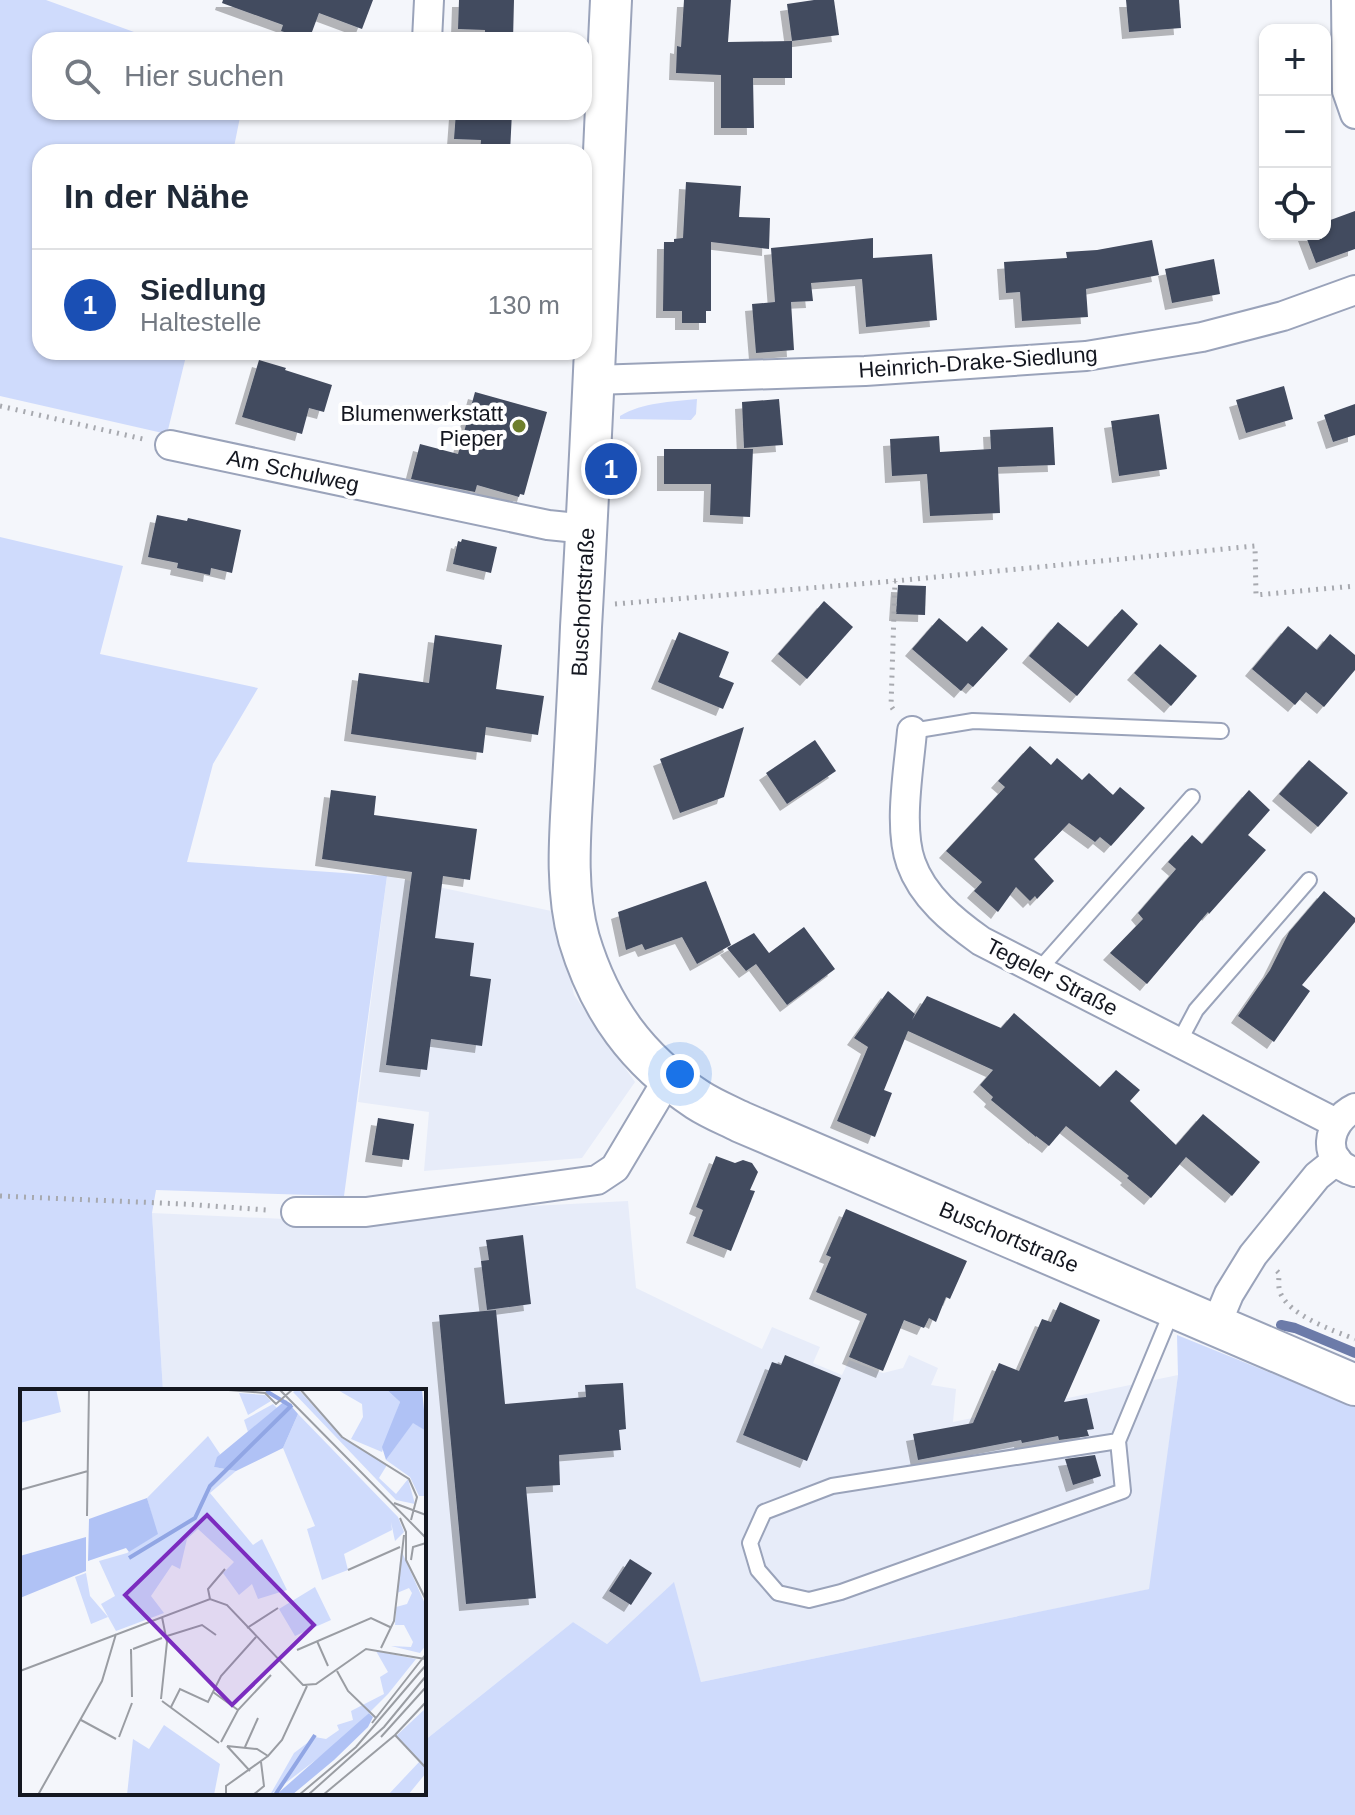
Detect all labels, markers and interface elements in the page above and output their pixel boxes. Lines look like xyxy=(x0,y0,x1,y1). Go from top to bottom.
map controls xyxy=(1259,24,1331,240)
button: + xyxy=(1259,24,1331,96)
search box xyxy=(32,32,592,120)
icon: search xyxy=(60,54,104,98)
text: Hier suchen xyxy=(124,59,284,92)
button: − xyxy=(1259,96,1331,168)
button: locate xyxy=(1259,168,1331,240)
text: In der Nähe xyxy=(64,177,249,215)
text: Siedlung xyxy=(140,273,267,306)
text: 1 xyxy=(83,290,97,320)
text: 130 m xyxy=(488,290,560,320)
text: Haltestelle xyxy=(140,307,261,337)
street label: Heinrich-Drake-Siedlung xyxy=(858,341,1098,383)
place label: Blumenwerkstatt Pieper xyxy=(340,401,503,451)
marker: Blumenwerkstatt Pieper xyxy=(510,417,528,435)
pin: 1 xyxy=(585,439,637,499)
street label: Am Schulweg xyxy=(225,445,361,497)
street label: Buschortstraße xyxy=(567,527,599,677)
street label: Tegeler Straße xyxy=(982,933,1122,1021)
your location xyxy=(660,1054,700,1094)
street label: Buschortstraße xyxy=(935,1196,1083,1278)
inset map xyxy=(20,1389,426,1795)

